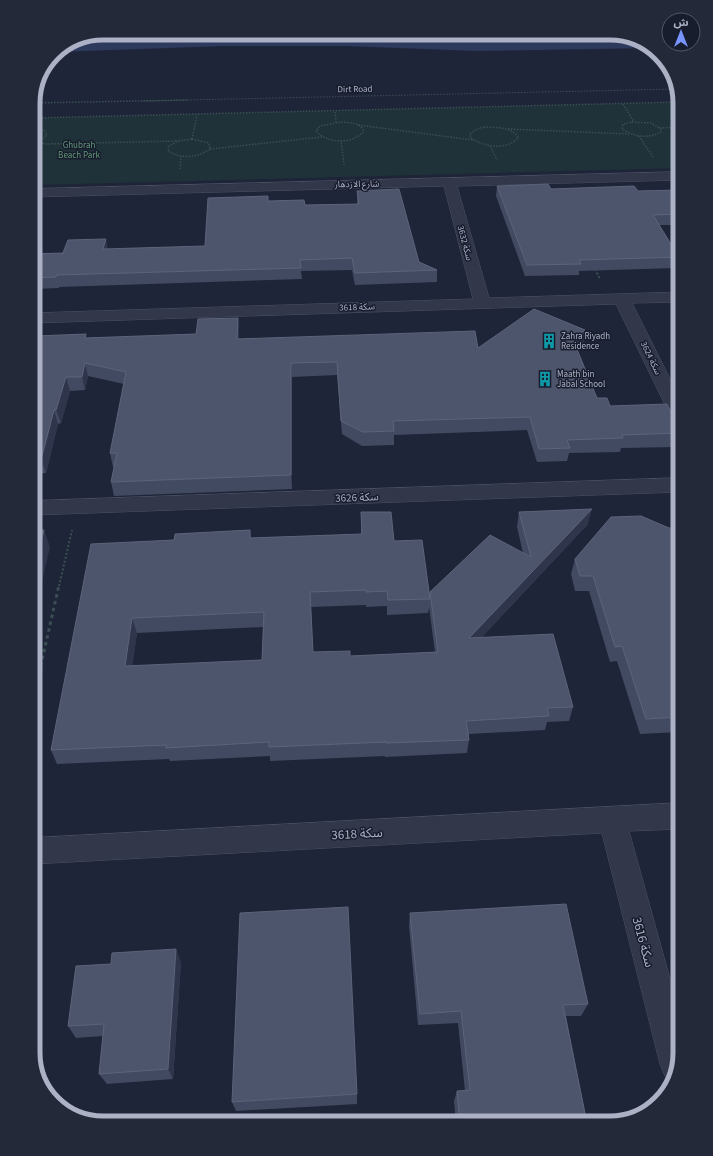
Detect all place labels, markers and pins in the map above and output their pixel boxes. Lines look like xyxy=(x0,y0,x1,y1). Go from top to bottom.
place label: Zahra Riyadh Residence xyxy=(561,330,610,353)
building icon: Zahra Riyadh Residence xyxy=(540,332,558,350)
place label: Maath bin Jabal School xyxy=(557,368,605,391)
building icon: Maath bin Jabal School xyxy=(536,370,554,388)

